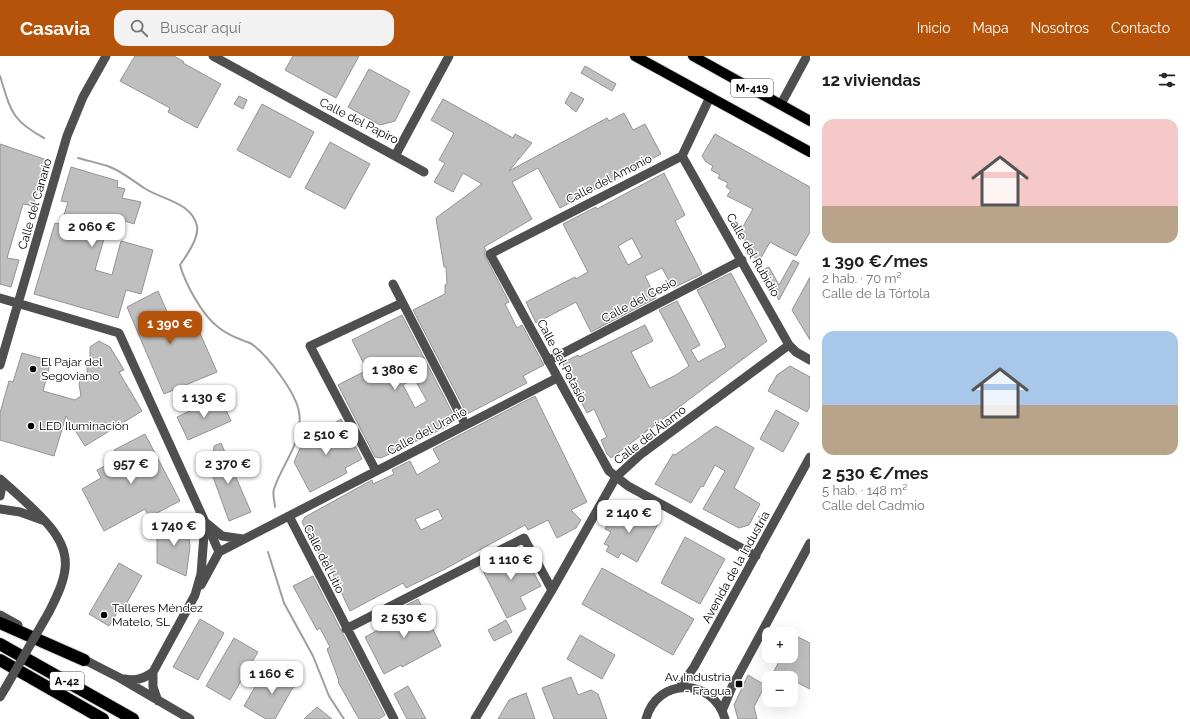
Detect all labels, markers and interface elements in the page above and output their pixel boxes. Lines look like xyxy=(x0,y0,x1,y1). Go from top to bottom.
search box xyxy=(114,10,394,46)
text: Casavia xyxy=(20,17,90,39)
icon: search xyxy=(128,17,150,39)
text: Buscar aquí xyxy=(160,19,241,37)
text: Inicio xyxy=(917,20,950,36)
text: Mapa xyxy=(972,20,1009,36)
text: Nosotros xyxy=(1031,20,1089,36)
text: Contacto xyxy=(1111,20,1170,36)
icon: filters xyxy=(1156,69,1178,91)
text: 12 viviendas xyxy=(822,70,921,90)
road number: M-419 xyxy=(731,79,773,97)
street label: Calle del Papiro xyxy=(317,95,401,147)
icon: home xyxy=(964,145,1036,217)
street label: Calle del Amonio xyxy=(564,151,654,207)
street label: Calle del Canario xyxy=(15,157,55,251)
street label: Calle del Rubidio xyxy=(723,211,783,299)
pin: 2 060 € xyxy=(55,214,129,248)
text: 2 060 € xyxy=(68,219,116,234)
text: 1 390 €/mes xyxy=(822,251,928,271)
text: 2 hab. · 70 m² xyxy=(822,271,901,286)
street label: Calle del Cesio xyxy=(599,274,679,326)
text: Calle de la Tórtola xyxy=(822,286,930,301)
pin: 1 390 € xyxy=(133,311,207,345)
text: 1 390 € xyxy=(147,316,193,331)
street label: Calle del Potasio xyxy=(534,317,590,405)
place label: El Pajar del Segoviano xyxy=(41,355,103,383)
pin: 1 380 € xyxy=(358,357,432,391)
icon: home xyxy=(964,357,1036,429)
text: 1 380 € xyxy=(372,362,418,377)
marker: El Pajar del Segoviano xyxy=(28,364,38,374)
pin: 1 130 € xyxy=(167,385,241,419)
text: 1 130 € xyxy=(182,390,226,405)
street label: Calle del Álamo xyxy=(611,403,689,467)
street label: Calle del Uranio xyxy=(385,404,469,458)
place label: LED Iluminación xyxy=(39,419,129,433)
marker: LED Iluminación xyxy=(26,421,36,431)
pin: 2 510 € xyxy=(289,422,363,456)
text: 2 510 € xyxy=(303,427,349,442)
pin: 957 € xyxy=(103,451,159,485)
pin: 2 370 € xyxy=(191,451,265,485)
text: 957 € xyxy=(113,456,149,471)
text: 2 370 € xyxy=(205,456,251,471)
text: 2 530 €/mes xyxy=(822,463,928,483)
text: 5 hab. · 148 m² xyxy=(822,483,907,498)
text: Calle del Cadmio xyxy=(822,498,925,513)
pin: 2 140 € xyxy=(592,500,666,534)
text: 2 140 € xyxy=(606,505,652,520)
street label: Avenida de la Industria xyxy=(699,509,773,625)
pin: 1 740 € xyxy=(137,513,211,547)
text: 1 740 € xyxy=(151,518,197,533)
street label: Calle del Litio xyxy=(301,522,347,596)
pin: 1 110 € xyxy=(474,547,548,581)
text: 1 110 € xyxy=(489,552,533,567)
place label: Talleres Méndez Matelo, SL xyxy=(112,601,203,629)
pin: 2 530 € xyxy=(367,605,441,639)
marker: Talleres Méndez Matelo, SL xyxy=(99,610,109,620)
text: 2 530 € xyxy=(381,610,427,625)
map controls xyxy=(762,627,798,707)
button: + xyxy=(762,627,798,663)
pin: 1 160 € xyxy=(235,661,309,695)
text: 1 160 € xyxy=(249,666,295,681)
place label: Av. Industria - Fragua xyxy=(665,670,731,698)
button: − xyxy=(762,671,798,707)
road number: A-42 xyxy=(50,672,84,690)
marker: Av. Industria - Fragua xyxy=(734,679,744,689)

